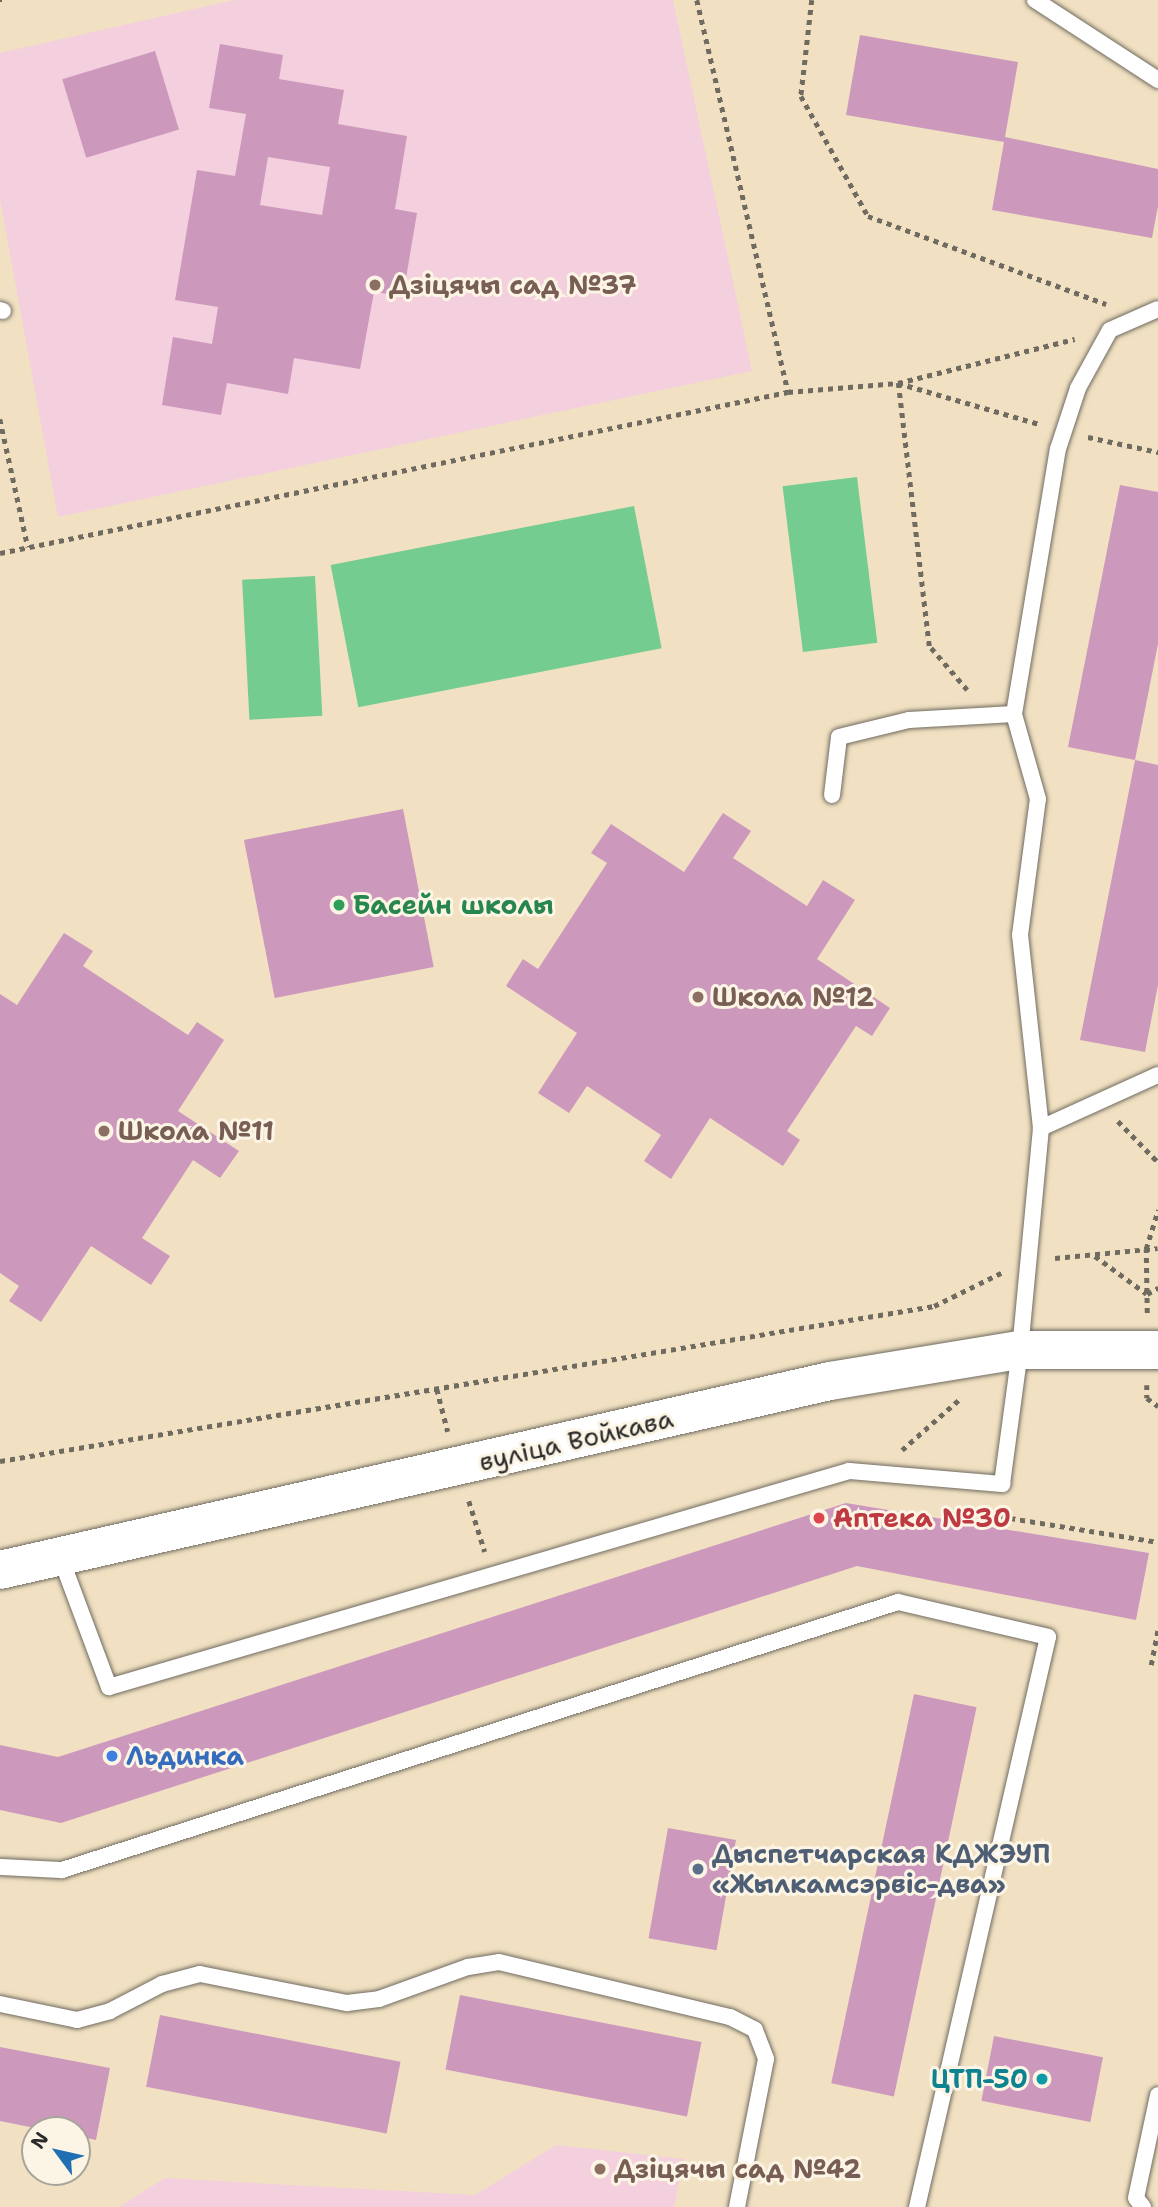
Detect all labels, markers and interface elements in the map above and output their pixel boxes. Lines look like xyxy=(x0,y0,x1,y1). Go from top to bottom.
place label: Дзіцячы сад №37 xyxy=(389,269,636,301)
marker: Дзіцячы сад №37 xyxy=(367,277,383,293)
place label: Басейн школы xyxy=(353,889,553,921)
marker: Басейн школы xyxy=(331,897,347,913)
place label: Школа №12 xyxy=(712,981,874,1013)
marker: Школа №12 xyxy=(690,989,706,1005)
place label: Школа №11 xyxy=(118,1115,274,1147)
marker: Школа №11 xyxy=(96,1123,112,1139)
street label: вуліца Войкава xyxy=(476,1402,676,1478)
place label: Аптека №30 xyxy=(833,1502,1011,1534)
marker: Аптека №30 xyxy=(811,1510,827,1526)
place label: Льдинка xyxy=(126,1740,244,1772)
marker: Льдинка xyxy=(104,1748,120,1764)
place label: Дыспетчарская КДЖЭУП «Жылкамсэрвіс-два» xyxy=(712,1838,1050,1899)
marker: Дыспетчарская КДЖЭУП «Жылкамсэрвіс-два» xyxy=(690,1861,706,1877)
place label: ЦТП-50 xyxy=(931,2063,1028,2095)
marker: ЦТП-50 xyxy=(1034,2071,1050,2087)
north arrow xyxy=(21,2116,91,2186)
text: N xyxy=(25,2127,54,2154)
place label: Дзіцячы сад №42 xyxy=(614,2153,861,2185)
marker: Дзіцячы сад №42 xyxy=(592,2161,608,2177)

